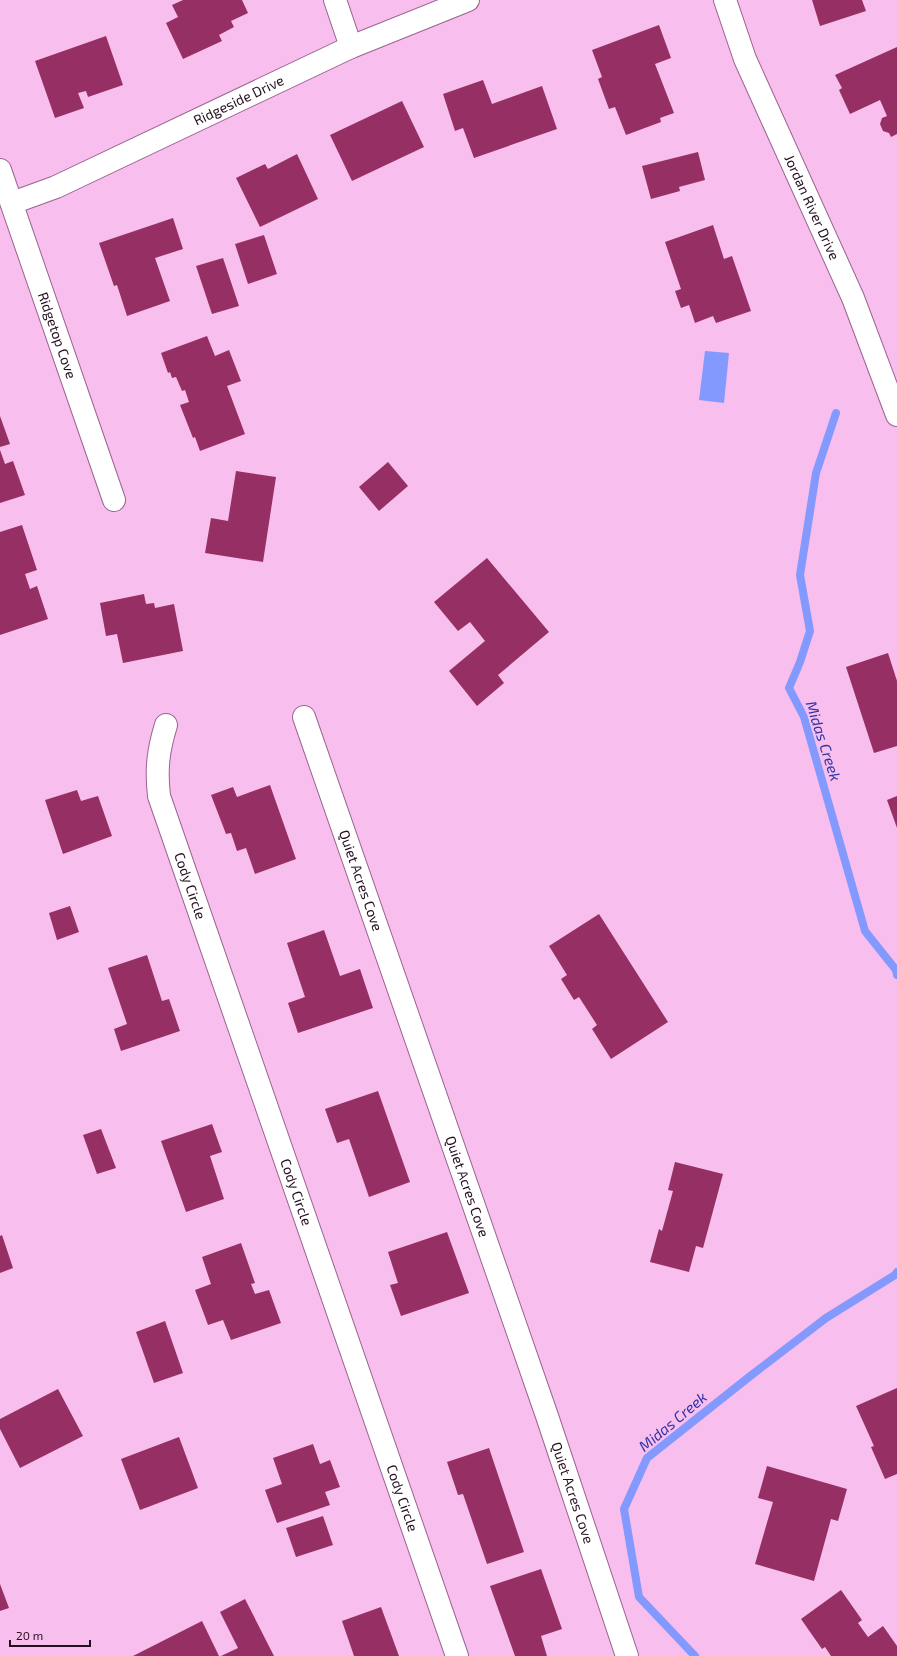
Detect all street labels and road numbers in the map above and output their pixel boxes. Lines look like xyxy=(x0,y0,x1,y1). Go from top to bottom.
street label: Ridgeside Drive xyxy=(191,71,286,129)
street label: Jordan River Drive xyxy=(781,152,844,262)
street label: Ridgetop Cove xyxy=(35,290,80,381)
street label: Quiet Acres Cove xyxy=(336,827,387,933)
street label: Cody Circle xyxy=(171,850,210,921)
street label: Quiet Acres Cove xyxy=(442,1133,493,1239)
street label: Cody Circle xyxy=(277,1156,316,1228)
street label: Quiet Acres Cove xyxy=(548,1440,598,1546)
street label: Cody Circle xyxy=(383,1462,422,1534)

